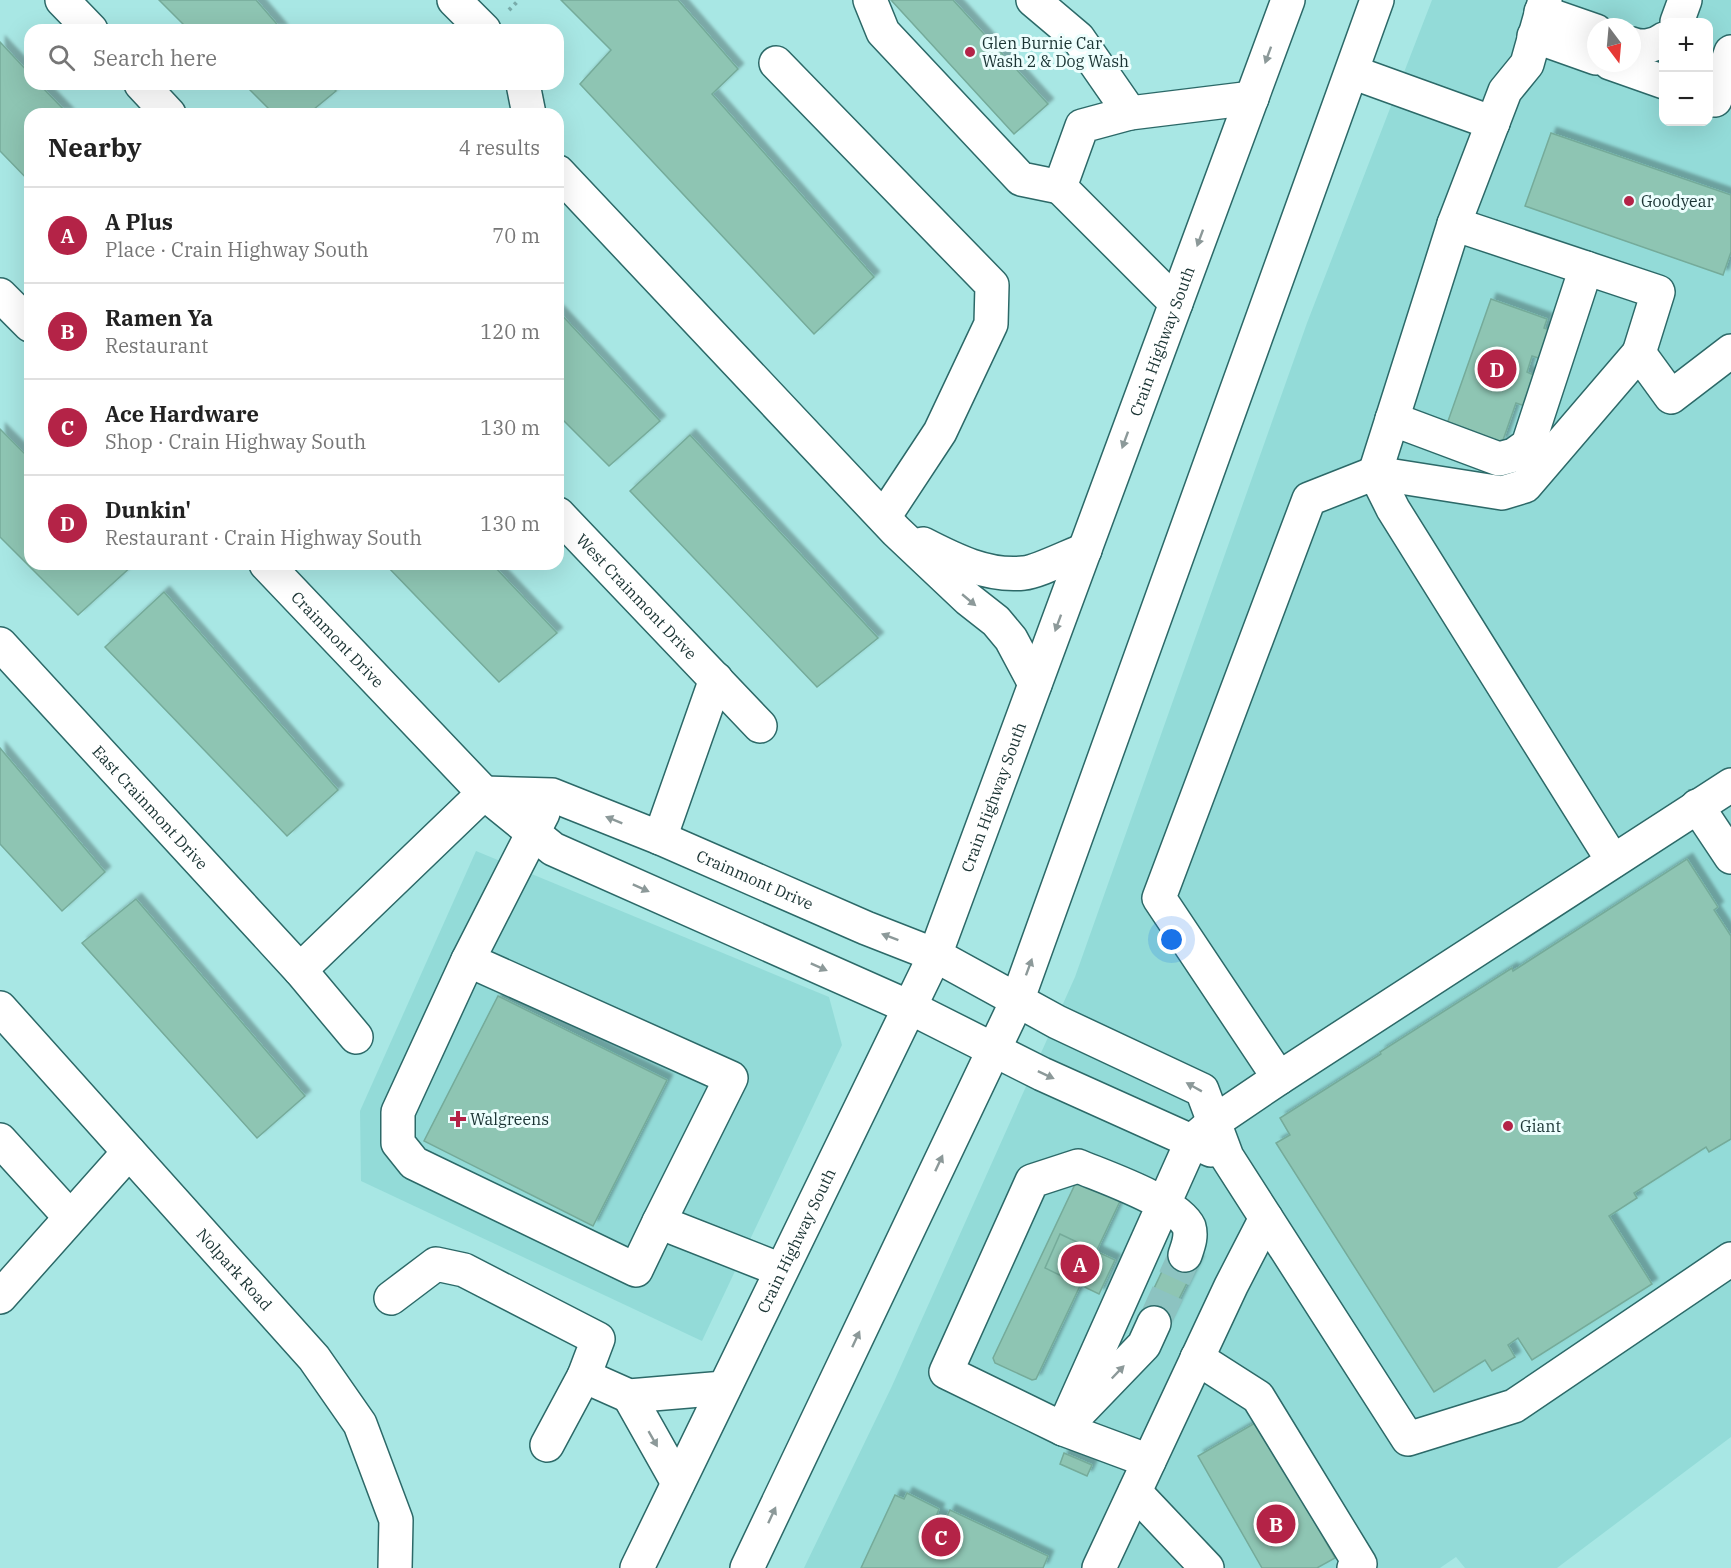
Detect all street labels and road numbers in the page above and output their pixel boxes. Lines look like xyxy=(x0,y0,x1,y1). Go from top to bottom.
street label: Crain Highway South xyxy=(1125,263,1199,419)
street label: West Crainmont Drive xyxy=(572,530,701,664)
street label: Crainmont Drive xyxy=(287,587,388,692)
street label: Crain Highway South xyxy=(957,719,1030,875)
street label: East Crainmont Drive xyxy=(88,741,212,874)
street label: Crainmont Drive xyxy=(694,845,817,914)
street label: Crain Highway South xyxy=(753,1165,840,1316)
street label: Nolpark Road xyxy=(192,1224,277,1315)

